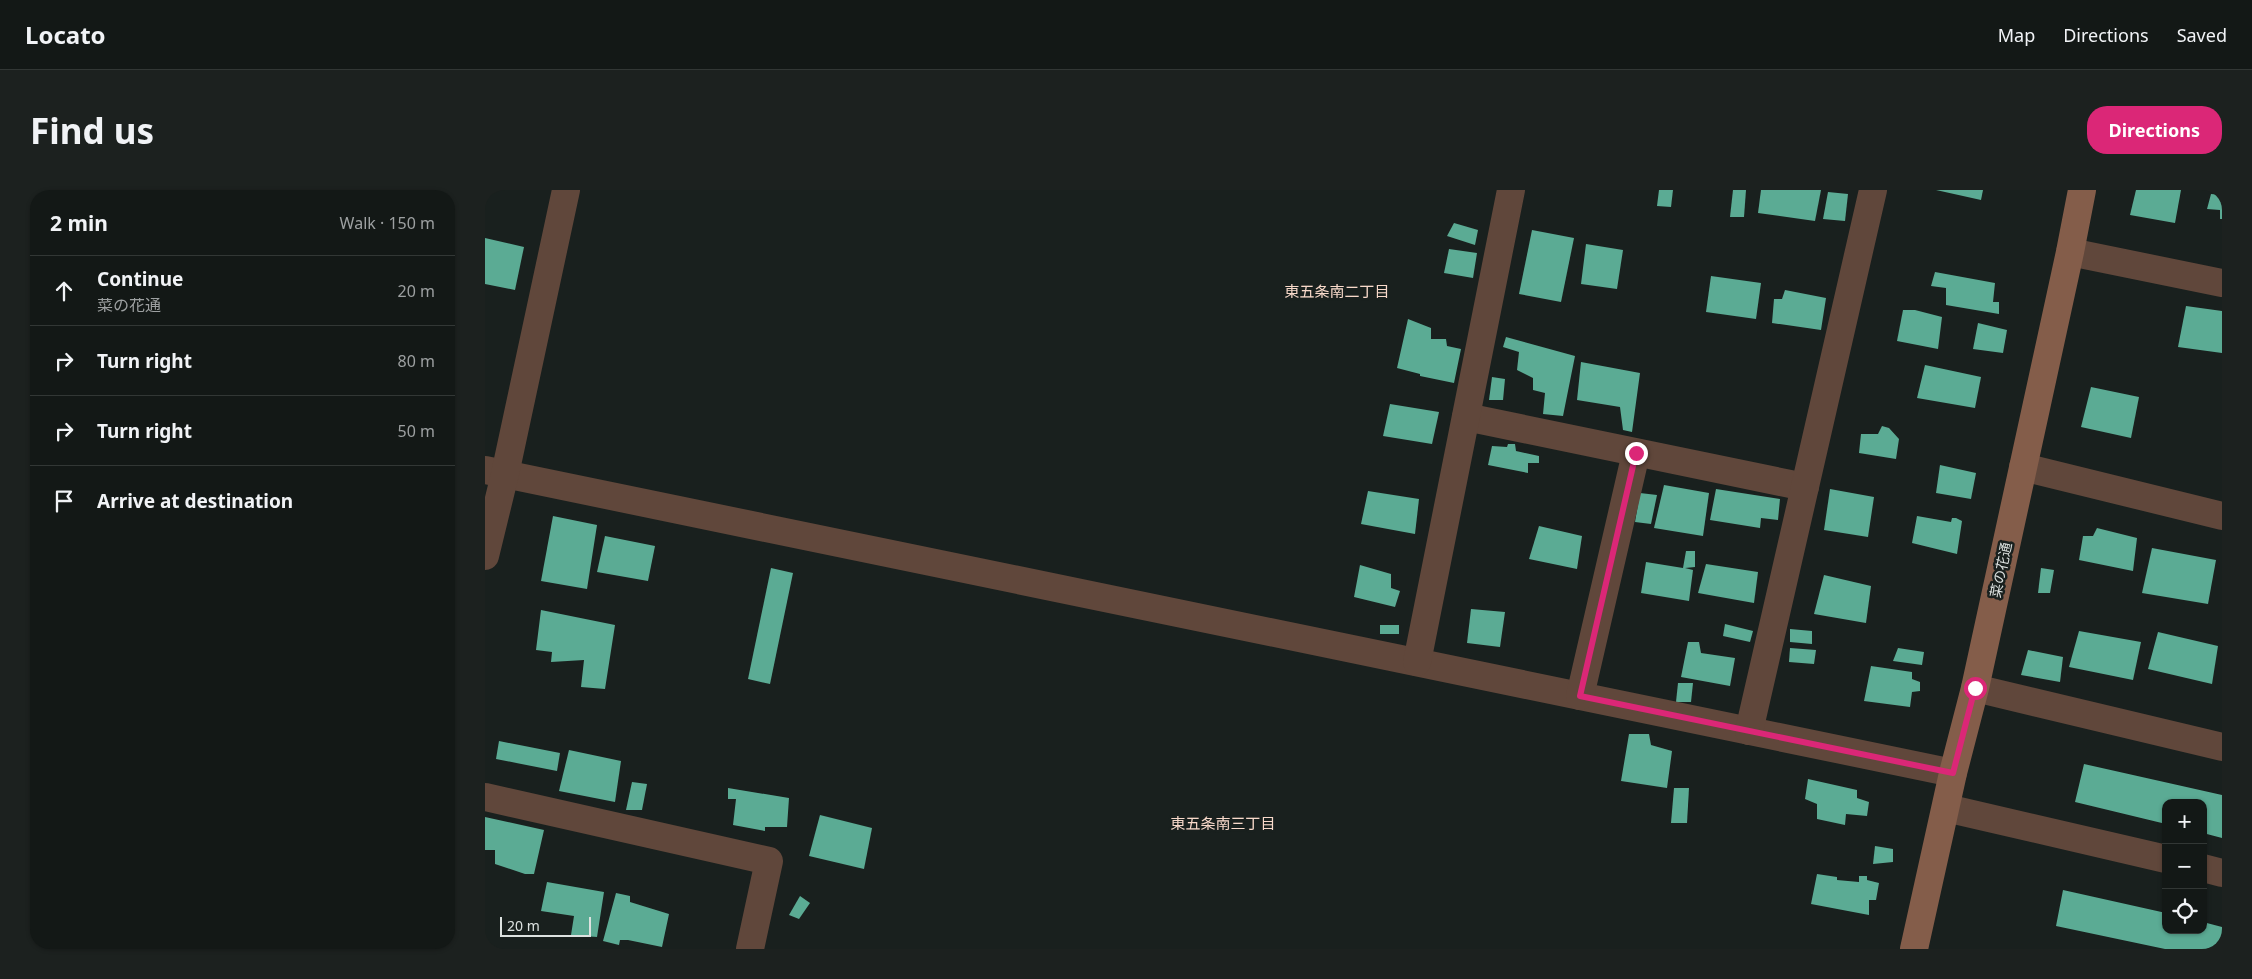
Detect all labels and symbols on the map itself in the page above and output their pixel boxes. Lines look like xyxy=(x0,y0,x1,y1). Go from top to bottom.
district label: 東五条南二丁目 xyxy=(1284,281,1390,301)
route end xyxy=(1625,442,1648,465)
street label: 菜の花通 xyxy=(1985,541,2016,599)
route start xyxy=(1964,677,1987,700)
district label: 東五条南三丁目 xyxy=(1170,813,1276,833)
scale bar xyxy=(500,914,591,937)

